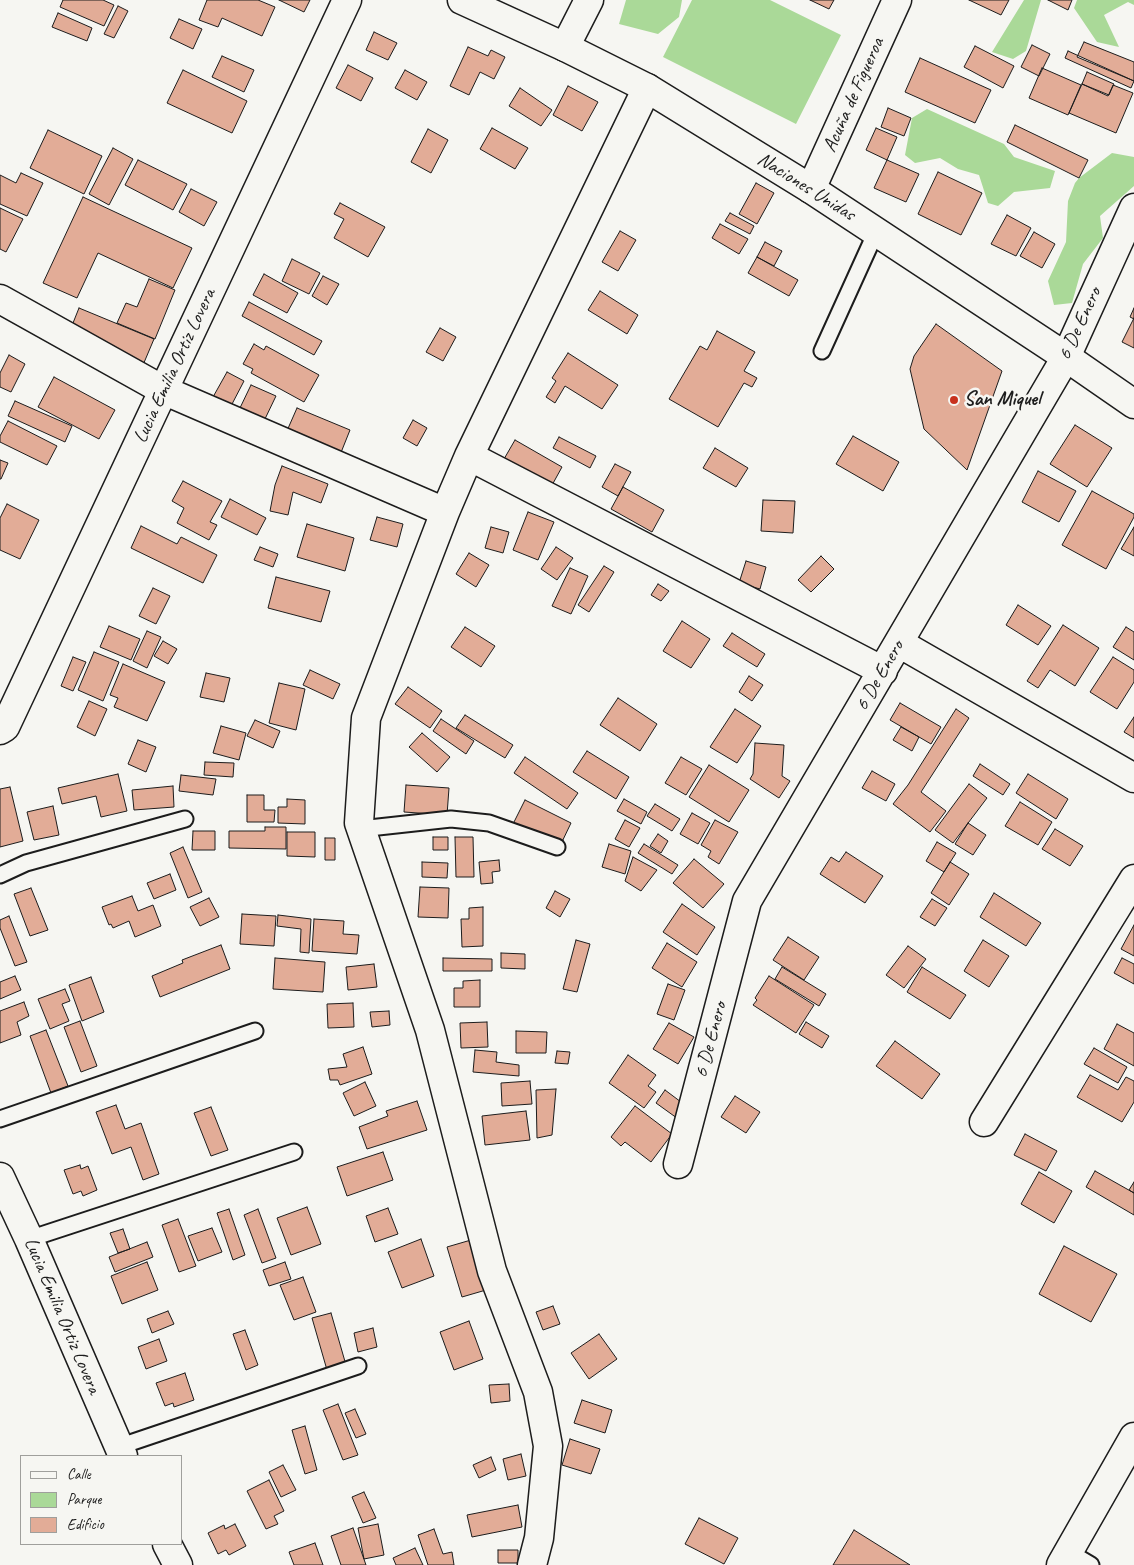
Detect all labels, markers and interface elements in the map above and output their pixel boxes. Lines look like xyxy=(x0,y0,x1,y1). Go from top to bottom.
street label: Acuña de Figueroa xyxy=(818,34,890,156)
street label: Naciones Unidas xyxy=(753,147,859,227)
street label: 6 De Enero xyxy=(1053,284,1107,364)
street label: Lucia Emilia Ortiz Lovera xyxy=(129,285,221,447)
place label: San Miquel xyxy=(964,388,1041,412)
marker: San Miquel xyxy=(948,394,960,406)
street label: 6 De Enero xyxy=(850,637,910,715)
street label: 6 De Enero xyxy=(689,1000,733,1080)
street label: Lucia Emilia Ortiz Lovera xyxy=(18,1234,106,1398)
legend xyxy=(20,1455,182,1545)
text: Calle xyxy=(67,1465,91,1484)
text: Parque xyxy=(67,1490,101,1509)
text: Edificio xyxy=(67,1515,104,1534)

